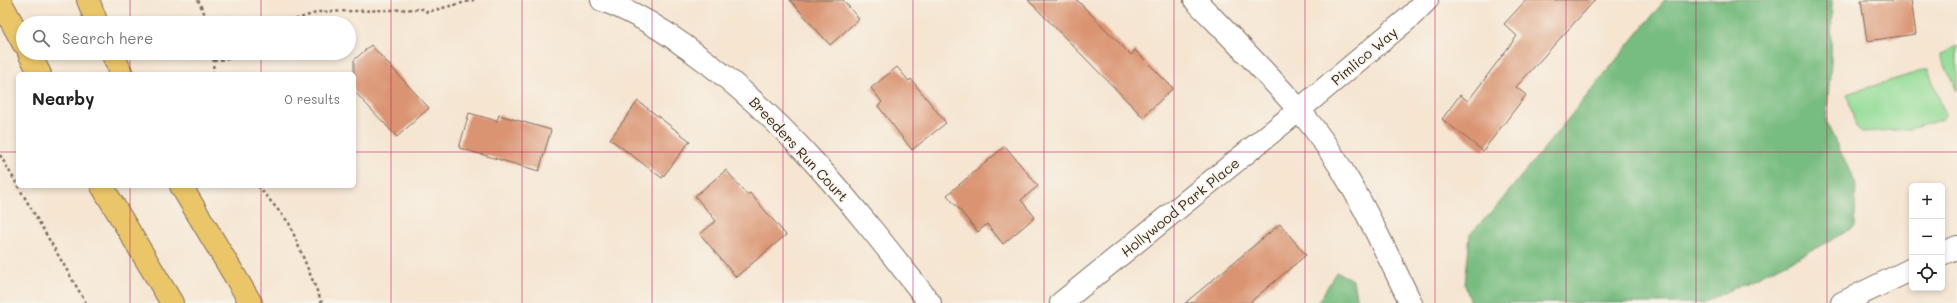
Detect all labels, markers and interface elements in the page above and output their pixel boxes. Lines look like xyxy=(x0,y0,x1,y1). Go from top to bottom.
search box xyxy=(16,16,356,60)
street label: Pimlico Way xyxy=(1327,23,1401,89)
icon: search xyxy=(30,27,52,49)
text: Search here xyxy=(62,28,153,48)
text: Nearby xyxy=(32,87,94,109)
text: 0 results xyxy=(285,90,340,107)
street label: Breeders Run Court xyxy=(745,92,853,206)
street label: Hollywood Park Place xyxy=(1117,153,1243,261)
map controls xyxy=(1909,183,1945,291)
button: + xyxy=(1909,183,1945,219)
button: − xyxy=(1909,219,1945,255)
button: locate xyxy=(1909,255,1945,291)

